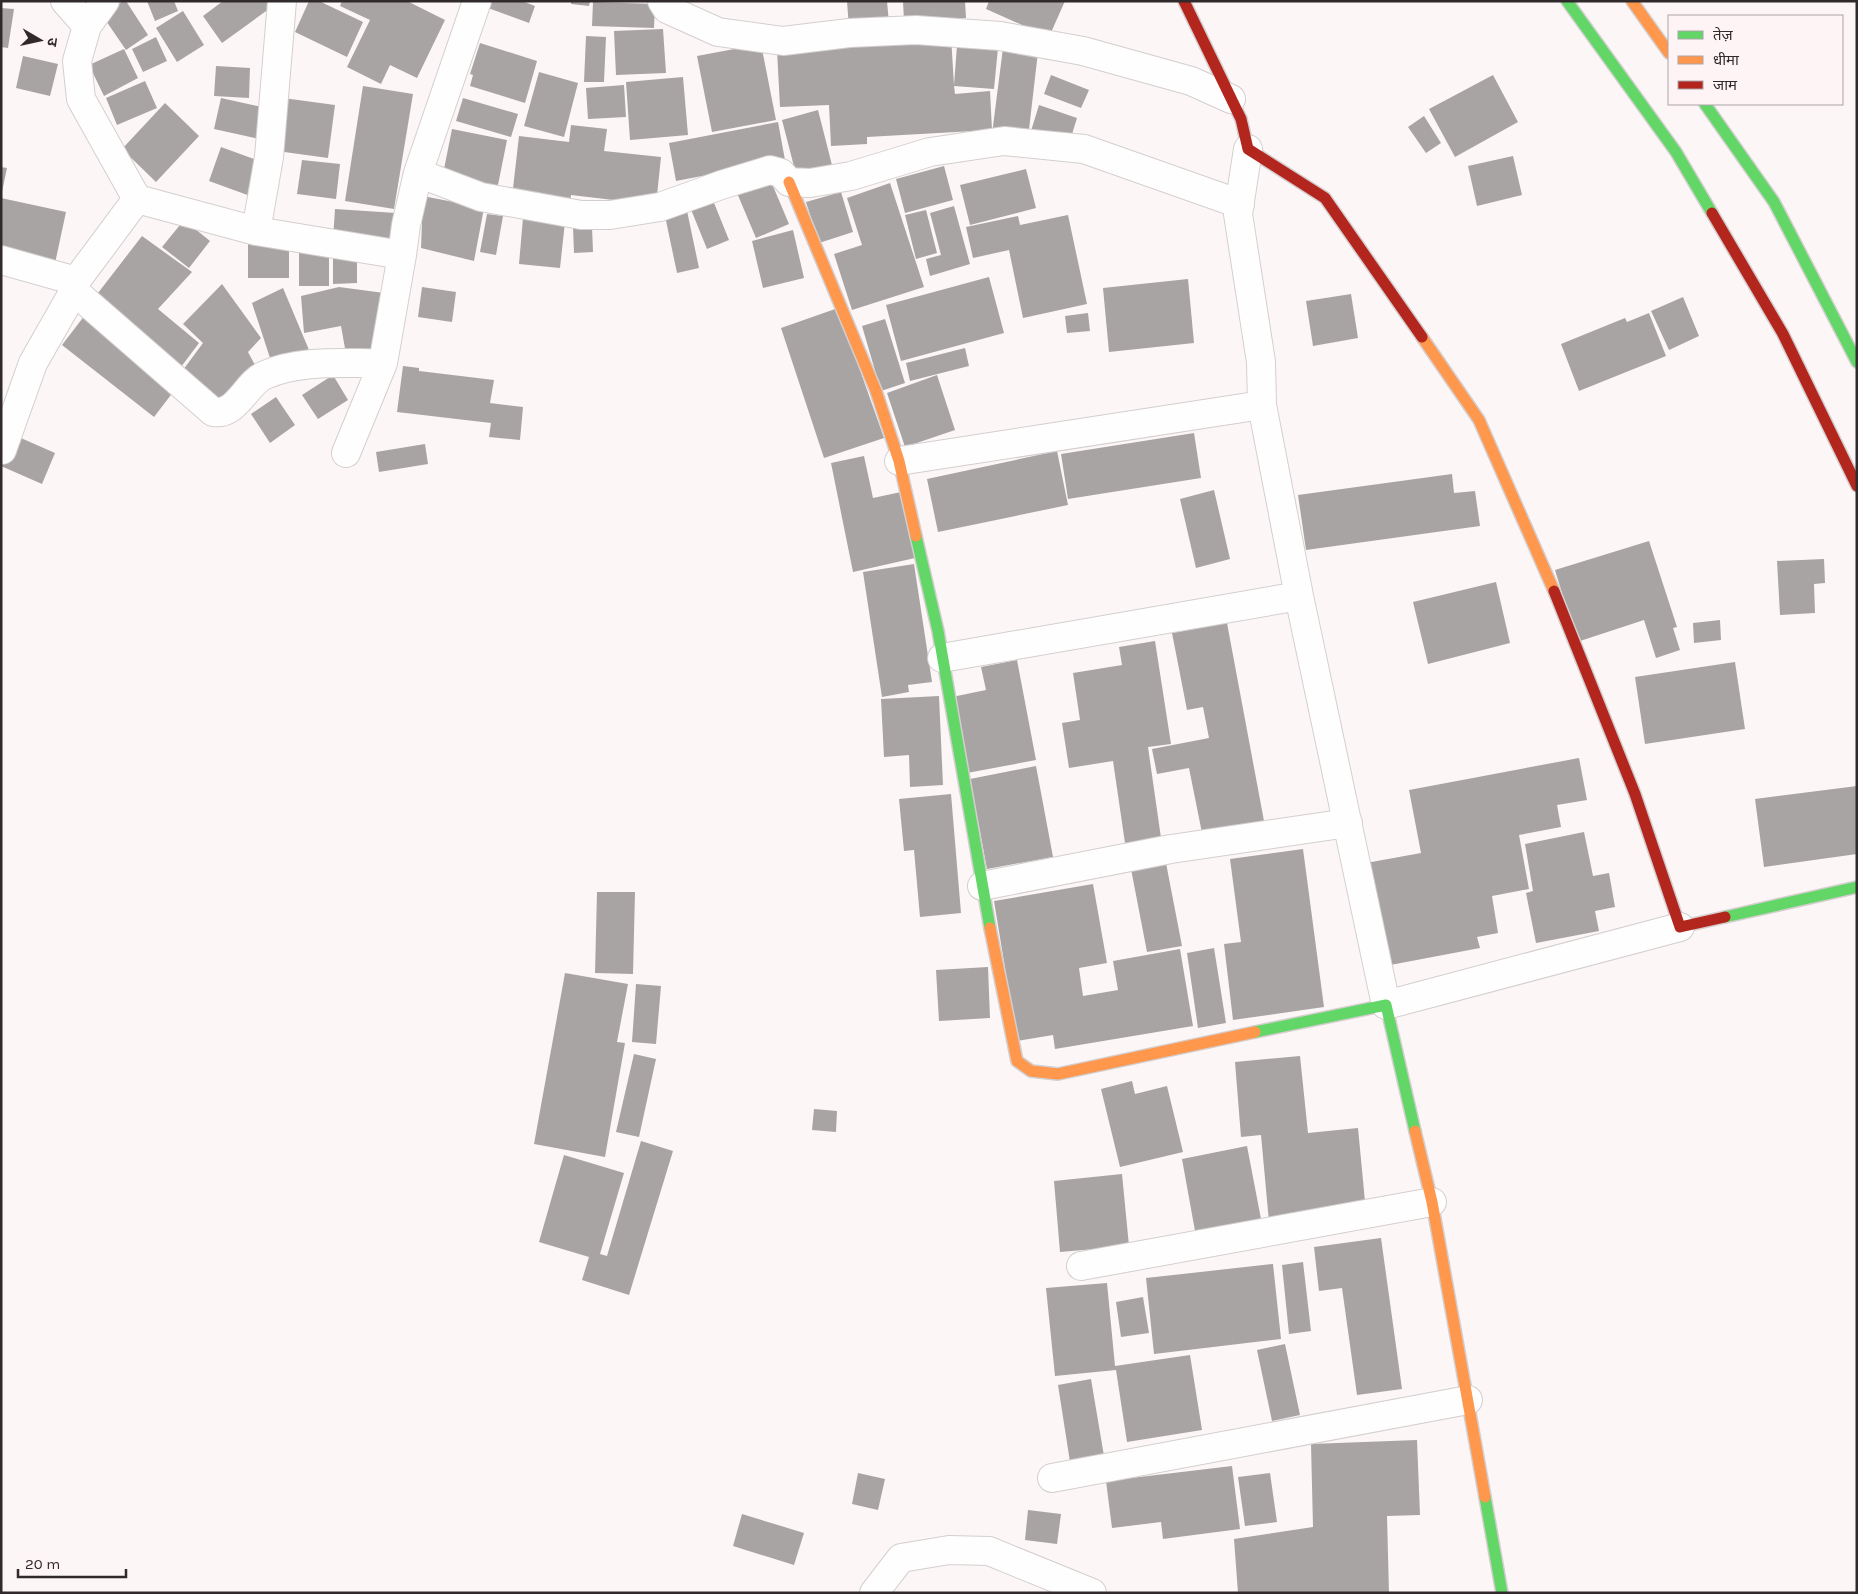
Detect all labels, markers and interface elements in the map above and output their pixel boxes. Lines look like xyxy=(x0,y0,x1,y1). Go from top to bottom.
north arrow xyxy=(15,15,65,65)
legend xyxy=(1668,15,1843,105)
text: तेज़ xyxy=(1713,26,1734,44)
text: उ xyxy=(43,37,61,48)
text: धीमा xyxy=(1713,51,1740,69)
text: जाम xyxy=(1713,76,1738,94)
scale bar xyxy=(18,1546,125,1578)
text: 20 m xyxy=(25,1555,60,1573)

